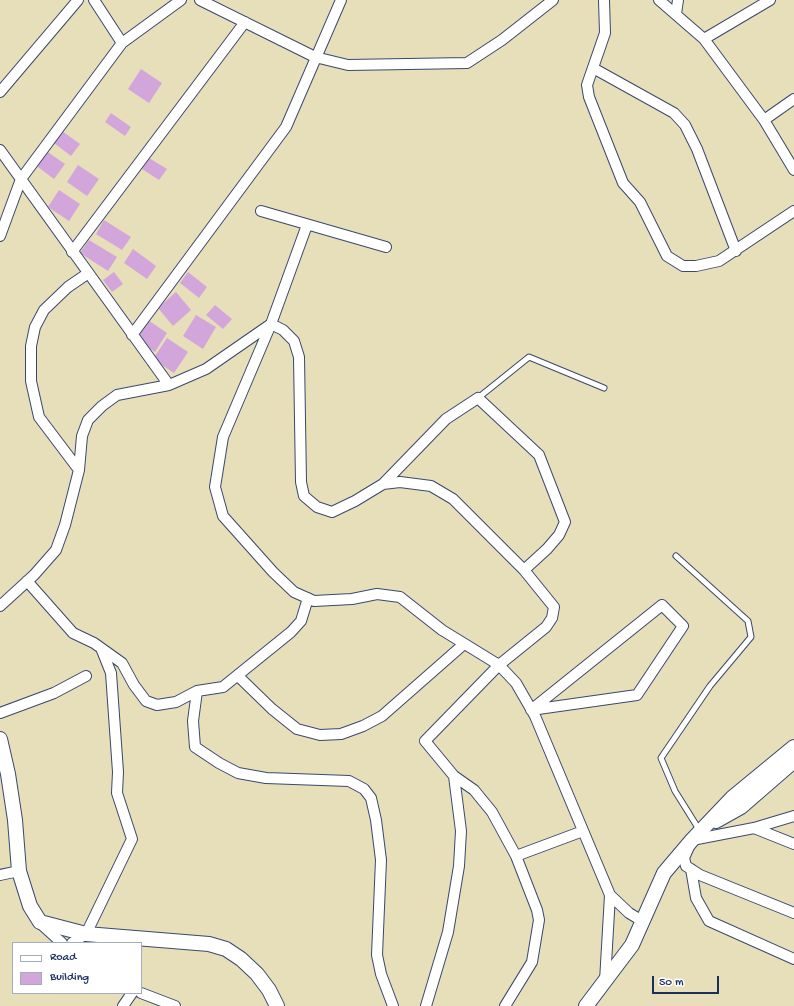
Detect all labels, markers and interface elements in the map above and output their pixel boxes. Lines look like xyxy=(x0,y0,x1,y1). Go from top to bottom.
legend xyxy=(12,942,142,994)
text: Road xyxy=(50,951,76,965)
scale bar xyxy=(654,968,721,994)
text: Building xyxy=(50,971,89,985)
text: 50 m xyxy=(659,976,684,990)

